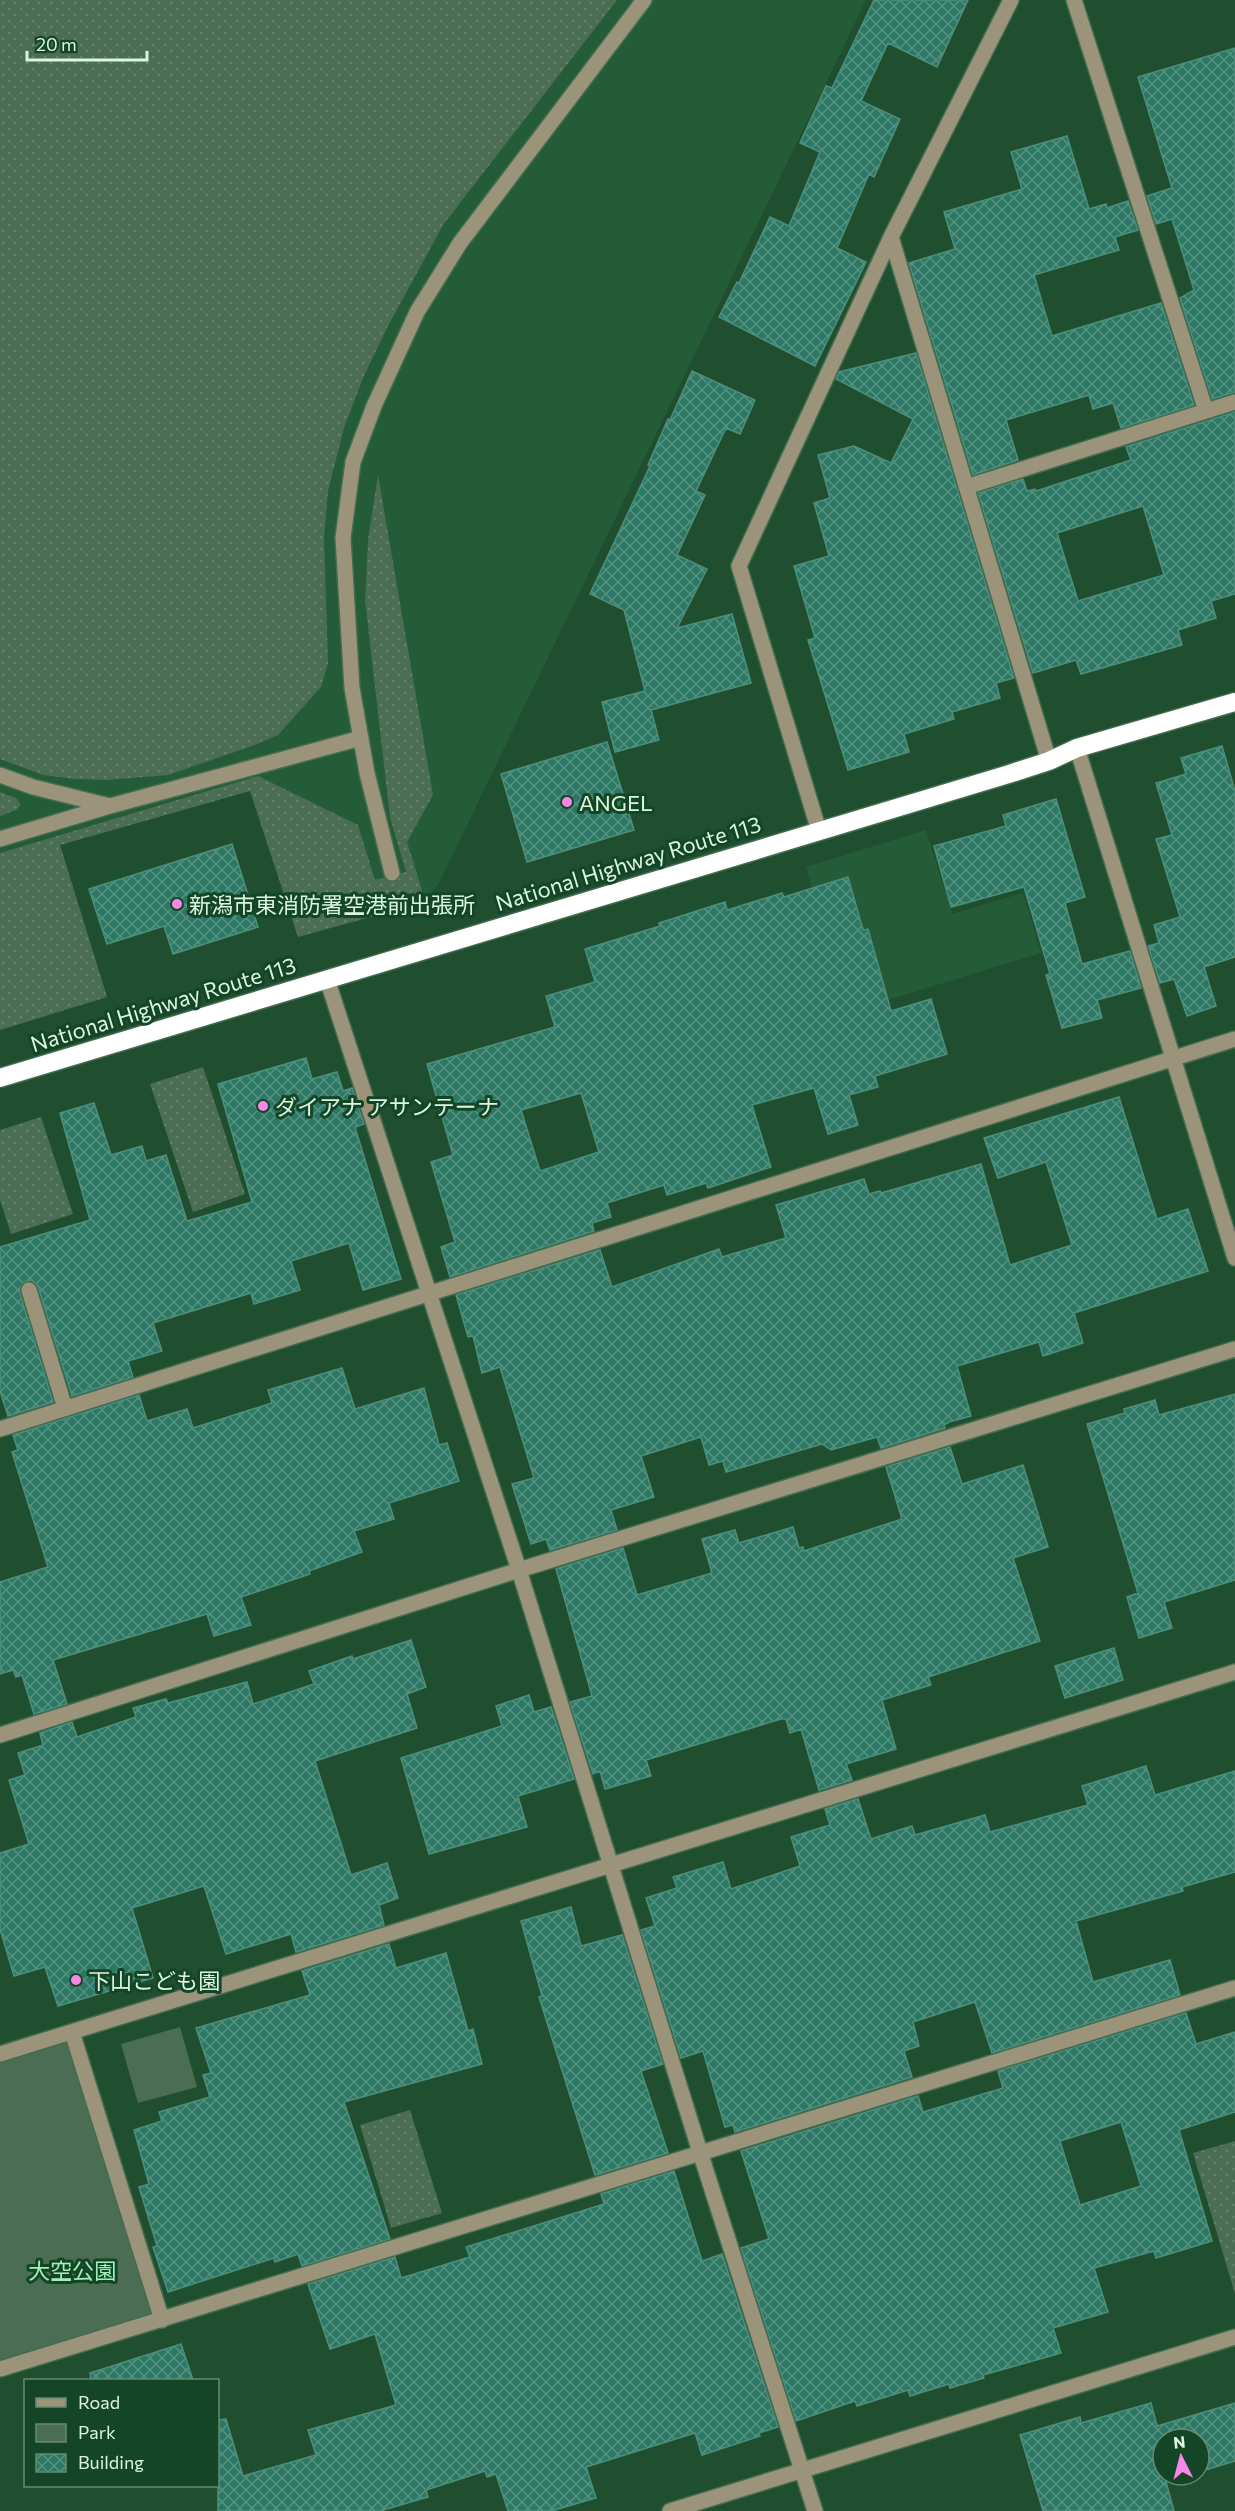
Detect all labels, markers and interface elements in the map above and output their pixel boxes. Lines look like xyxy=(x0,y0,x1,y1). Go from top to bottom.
scale bar xyxy=(27,24,147,62)
text: 20 m xyxy=(36,33,77,55)
place label: ANGEL xyxy=(579,789,653,816)
marker: ANGEL xyxy=(560,795,574,809)
street label: National Highway Route 113 xyxy=(492,810,764,916)
place label: 新潟市東消防署空港前出張所 xyxy=(189,891,475,918)
marker: 新潟市東消防署空港前出張所 xyxy=(170,897,184,911)
street label: National Highway Route 113 xyxy=(27,951,299,1057)
place label: ダイアナ アサンテーナ xyxy=(275,1093,499,1120)
marker: ダイアナ アサンテーナ xyxy=(256,1099,270,1113)
place label: 下山こども園 xyxy=(88,1967,220,1994)
marker: 下山こども園 xyxy=(69,1973,83,1987)
park label: 大空公園 xyxy=(28,2257,116,2284)
legend xyxy=(24,2379,219,2487)
text: Road xyxy=(78,2391,120,2413)
text: Park xyxy=(78,2421,116,2443)
north arrow xyxy=(1151,2427,1211,2487)
text: N xyxy=(1172,2432,1186,2452)
text: Building xyxy=(78,2451,144,2473)

